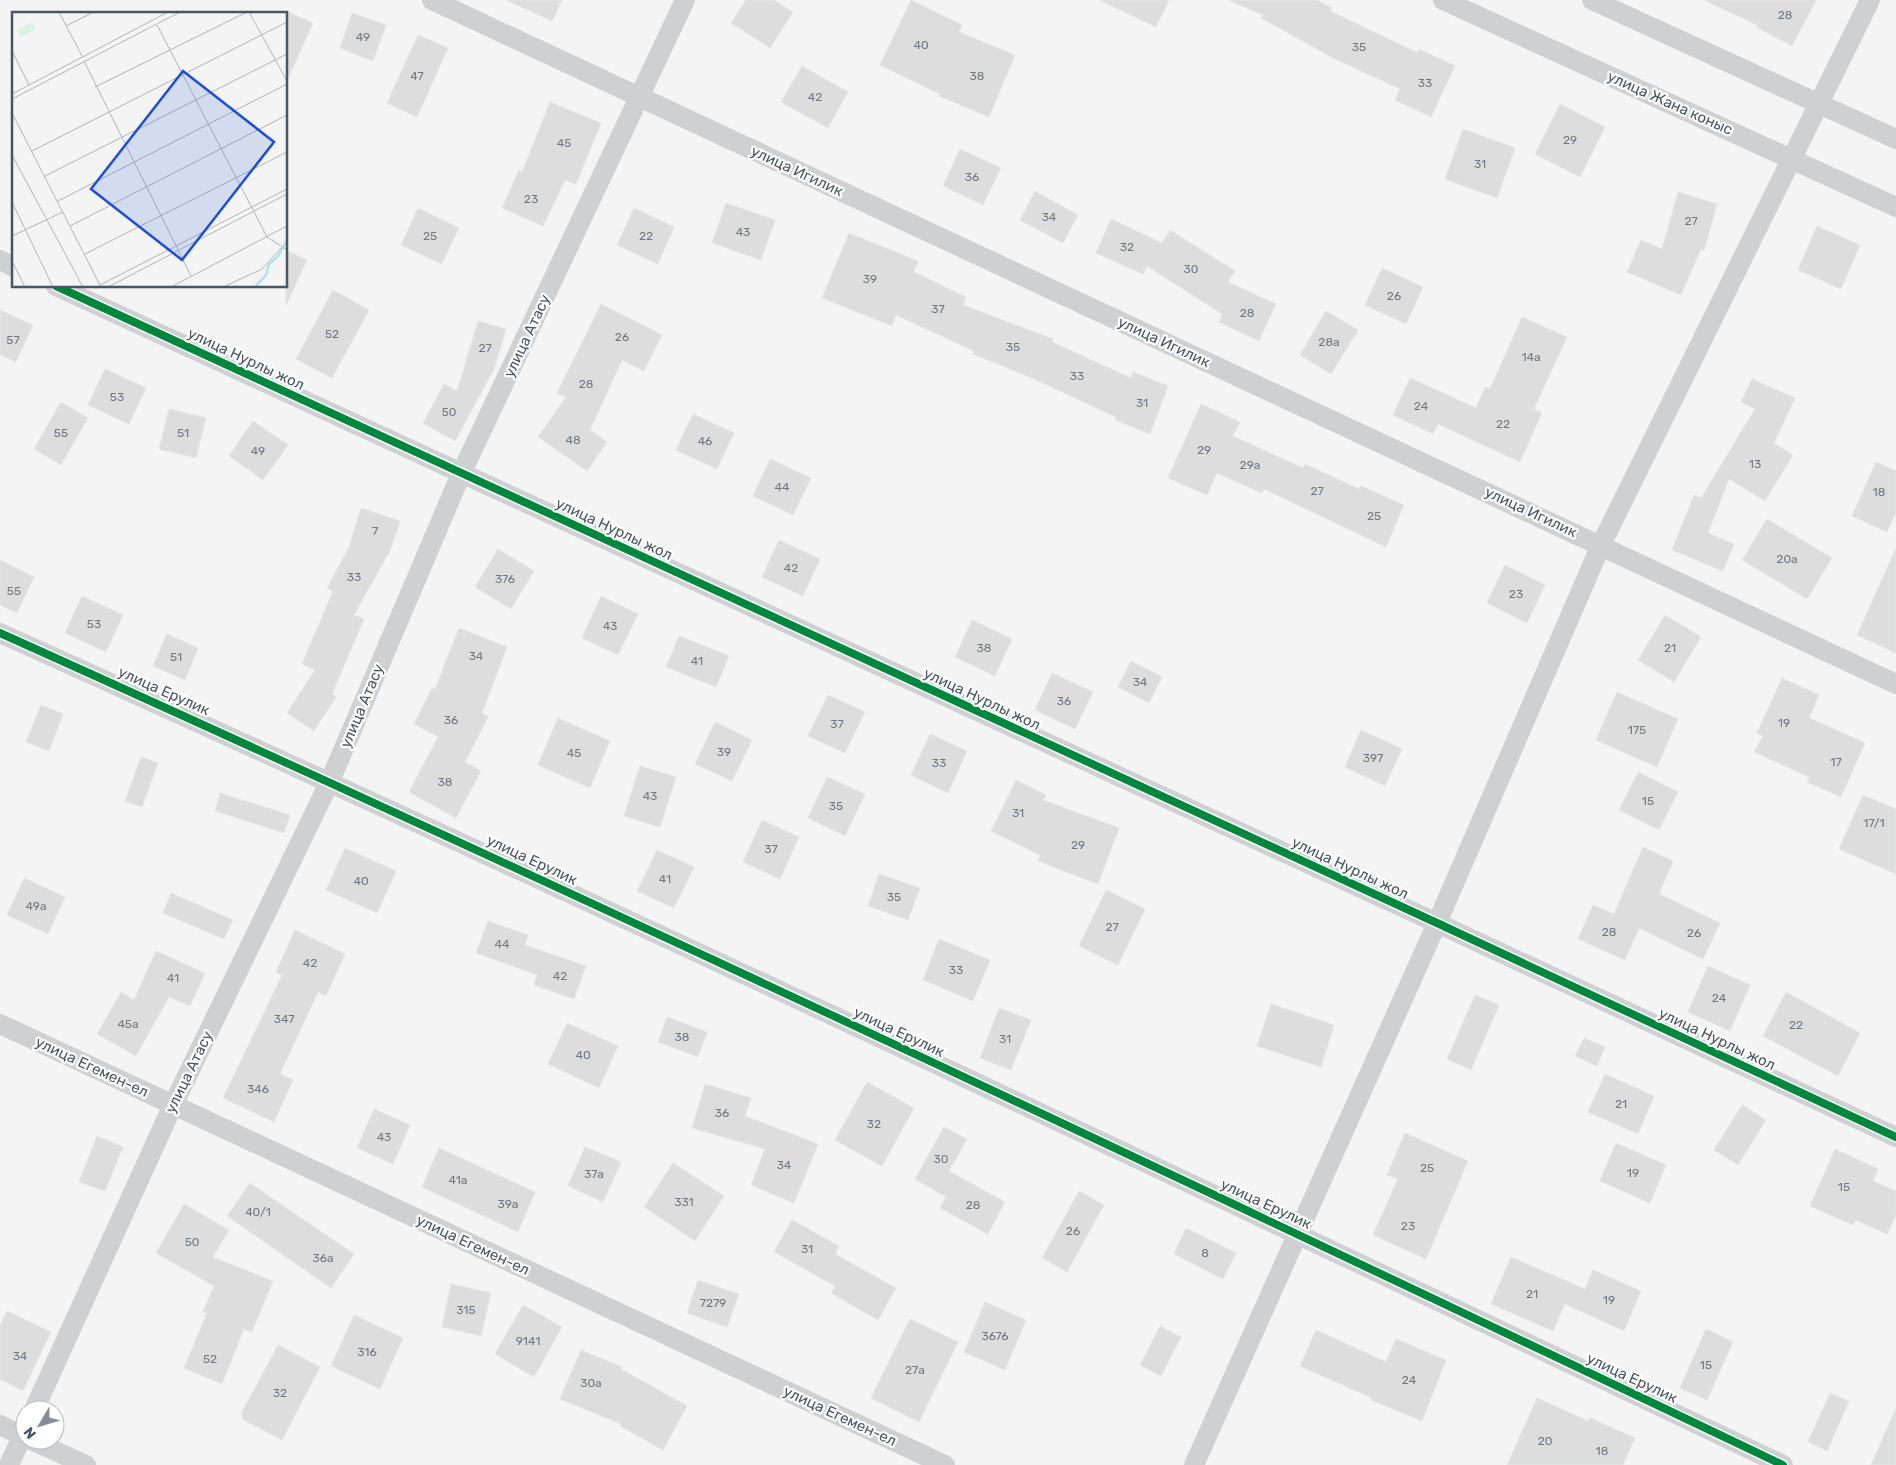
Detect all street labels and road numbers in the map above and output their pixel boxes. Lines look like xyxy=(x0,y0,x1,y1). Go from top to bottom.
street label: улица Жана коныс xyxy=(1604,67,1736,139)
street label: улица Игилик xyxy=(748,142,846,200)
street label: улица Атасу xyxy=(500,292,554,380)
street label: улица Игилик xyxy=(1115,313,1213,371)
street label: улица Нурлы жол xyxy=(185,324,307,394)
street label: улица Игилик xyxy=(1482,483,1580,541)
street label: улица Нурлы жол xyxy=(553,494,675,564)
street label: улица Атасу xyxy=(336,661,388,751)
street label: улица Ерулик xyxy=(115,663,213,719)
street label: улица Нурлы жол xyxy=(921,664,1043,734)
street label: улица Ерулик xyxy=(484,831,580,889)
street label: улица Нурлы жол xyxy=(1289,833,1411,903)
street label: улица Ерулик xyxy=(851,1003,947,1061)
street label: улица Нурлы жол xyxy=(1656,1004,1778,1074)
street label: улица Атасу xyxy=(161,1028,217,1116)
street label: улица Егемен-ел xyxy=(33,1033,151,1101)
street label: улица Ерулик xyxy=(1218,1175,1314,1233)
street label: улица Егемен-ел xyxy=(414,1211,532,1279)
street label: улица Ерулик xyxy=(1584,1349,1680,1407)
street label: улица Егемен-ел xyxy=(781,1382,899,1450)

